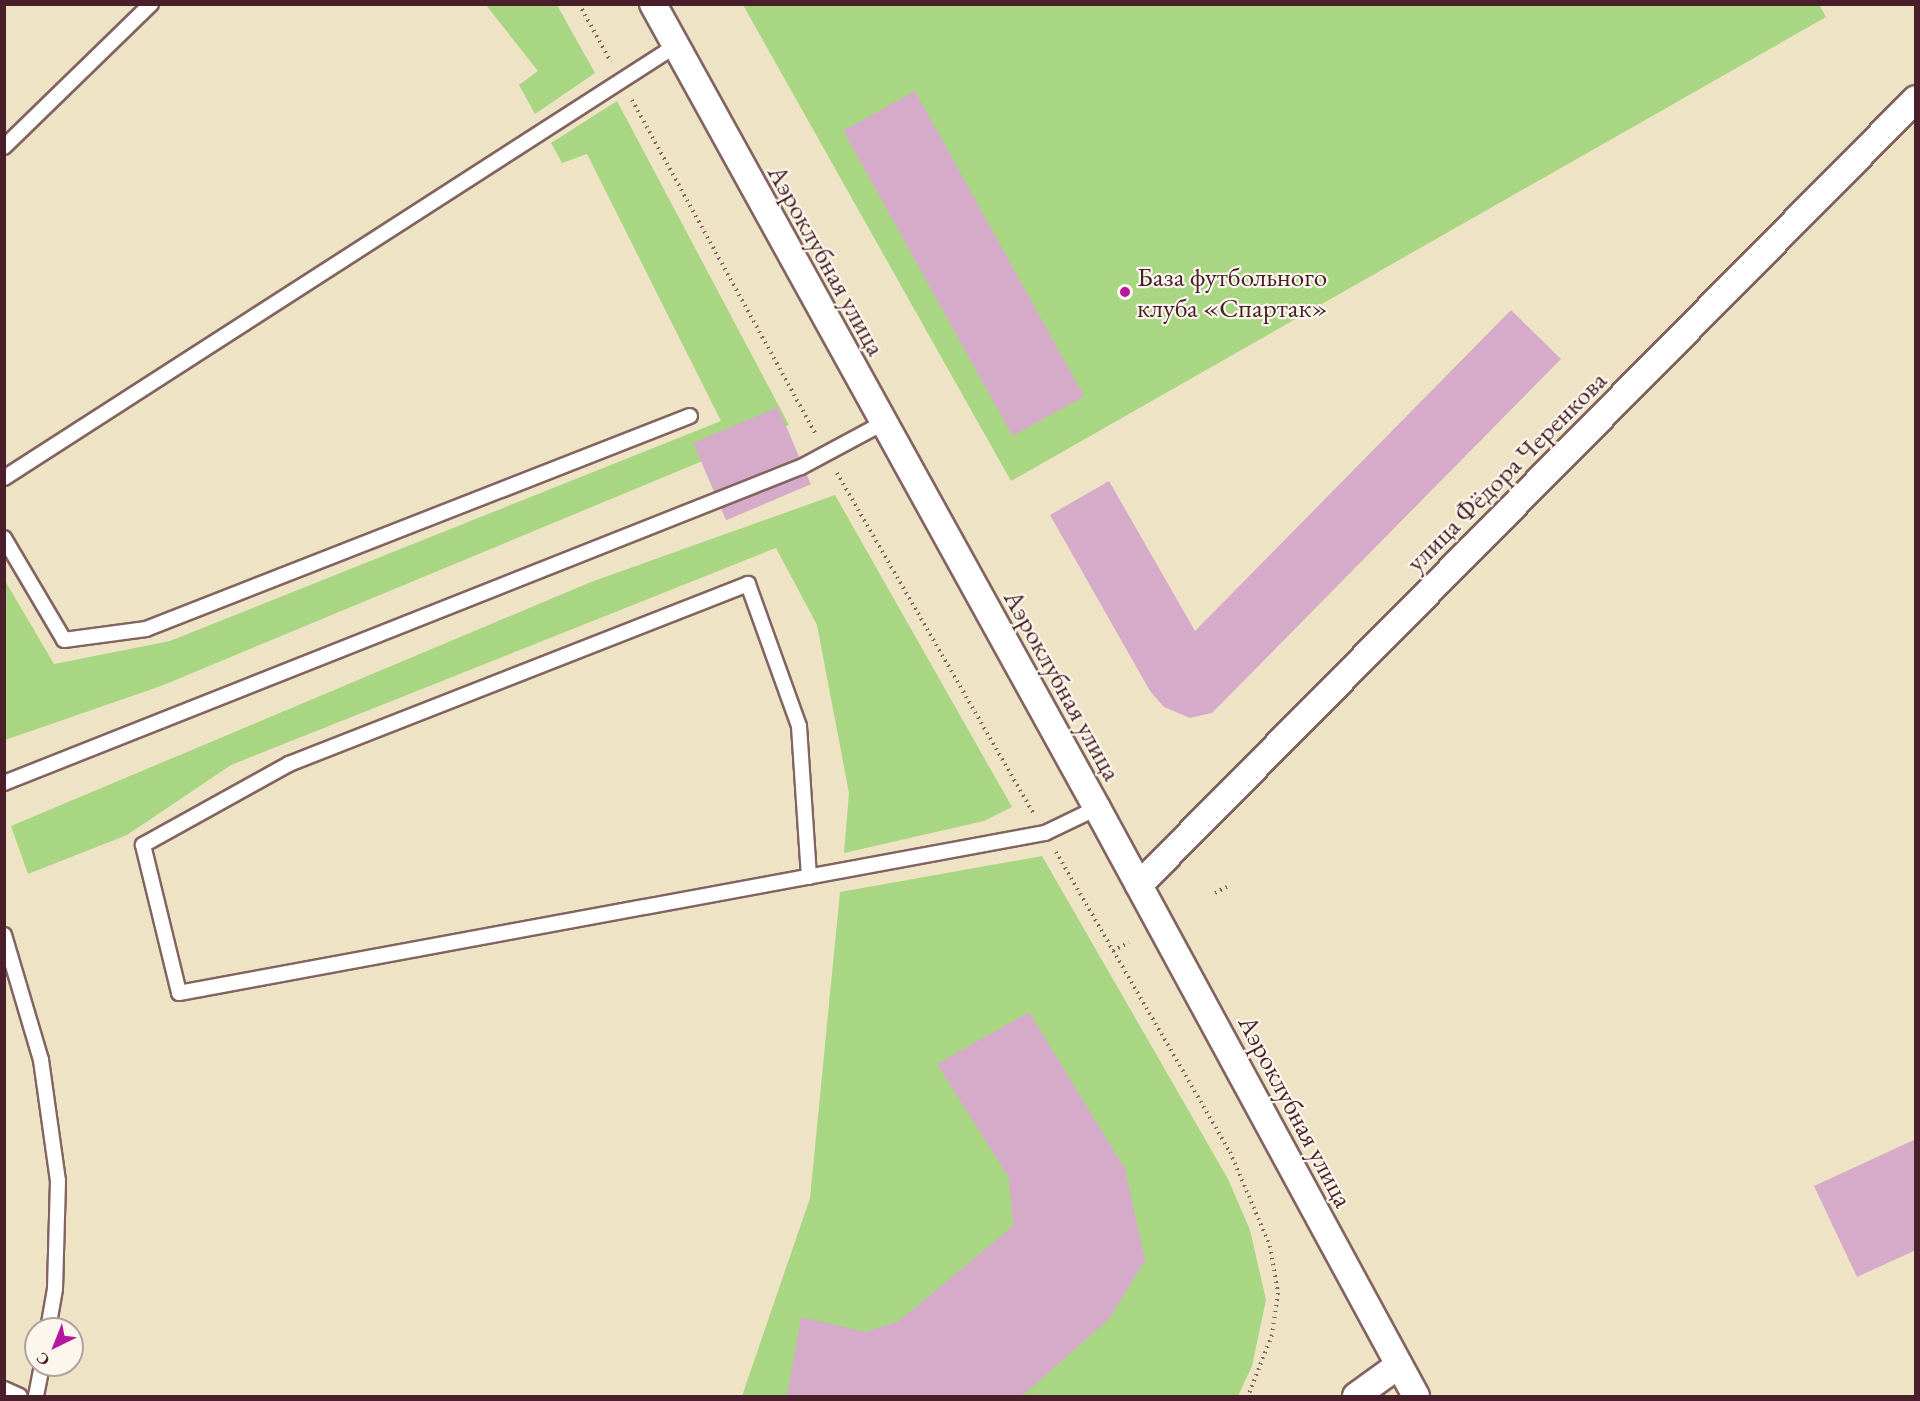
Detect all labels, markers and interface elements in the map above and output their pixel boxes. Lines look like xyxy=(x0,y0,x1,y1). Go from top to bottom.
street label: Аэроклубная улица xyxy=(761,159,893,361)
place label: База футбольного клуба «Спартак» xyxy=(1137,260,1328,323)
marker: База футбольного клуба «Спартак» xyxy=(1118,285,1132,299)
street label: улица Фёдора Черенкова xyxy=(1399,364,1613,578)
street label: Аэроклубная улица xyxy=(997,584,1129,786)
street label: Аэроклубная улица xyxy=(1232,1009,1360,1213)
north arrow xyxy=(24,1317,84,1377)
text: С xyxy=(31,1348,54,1371)

